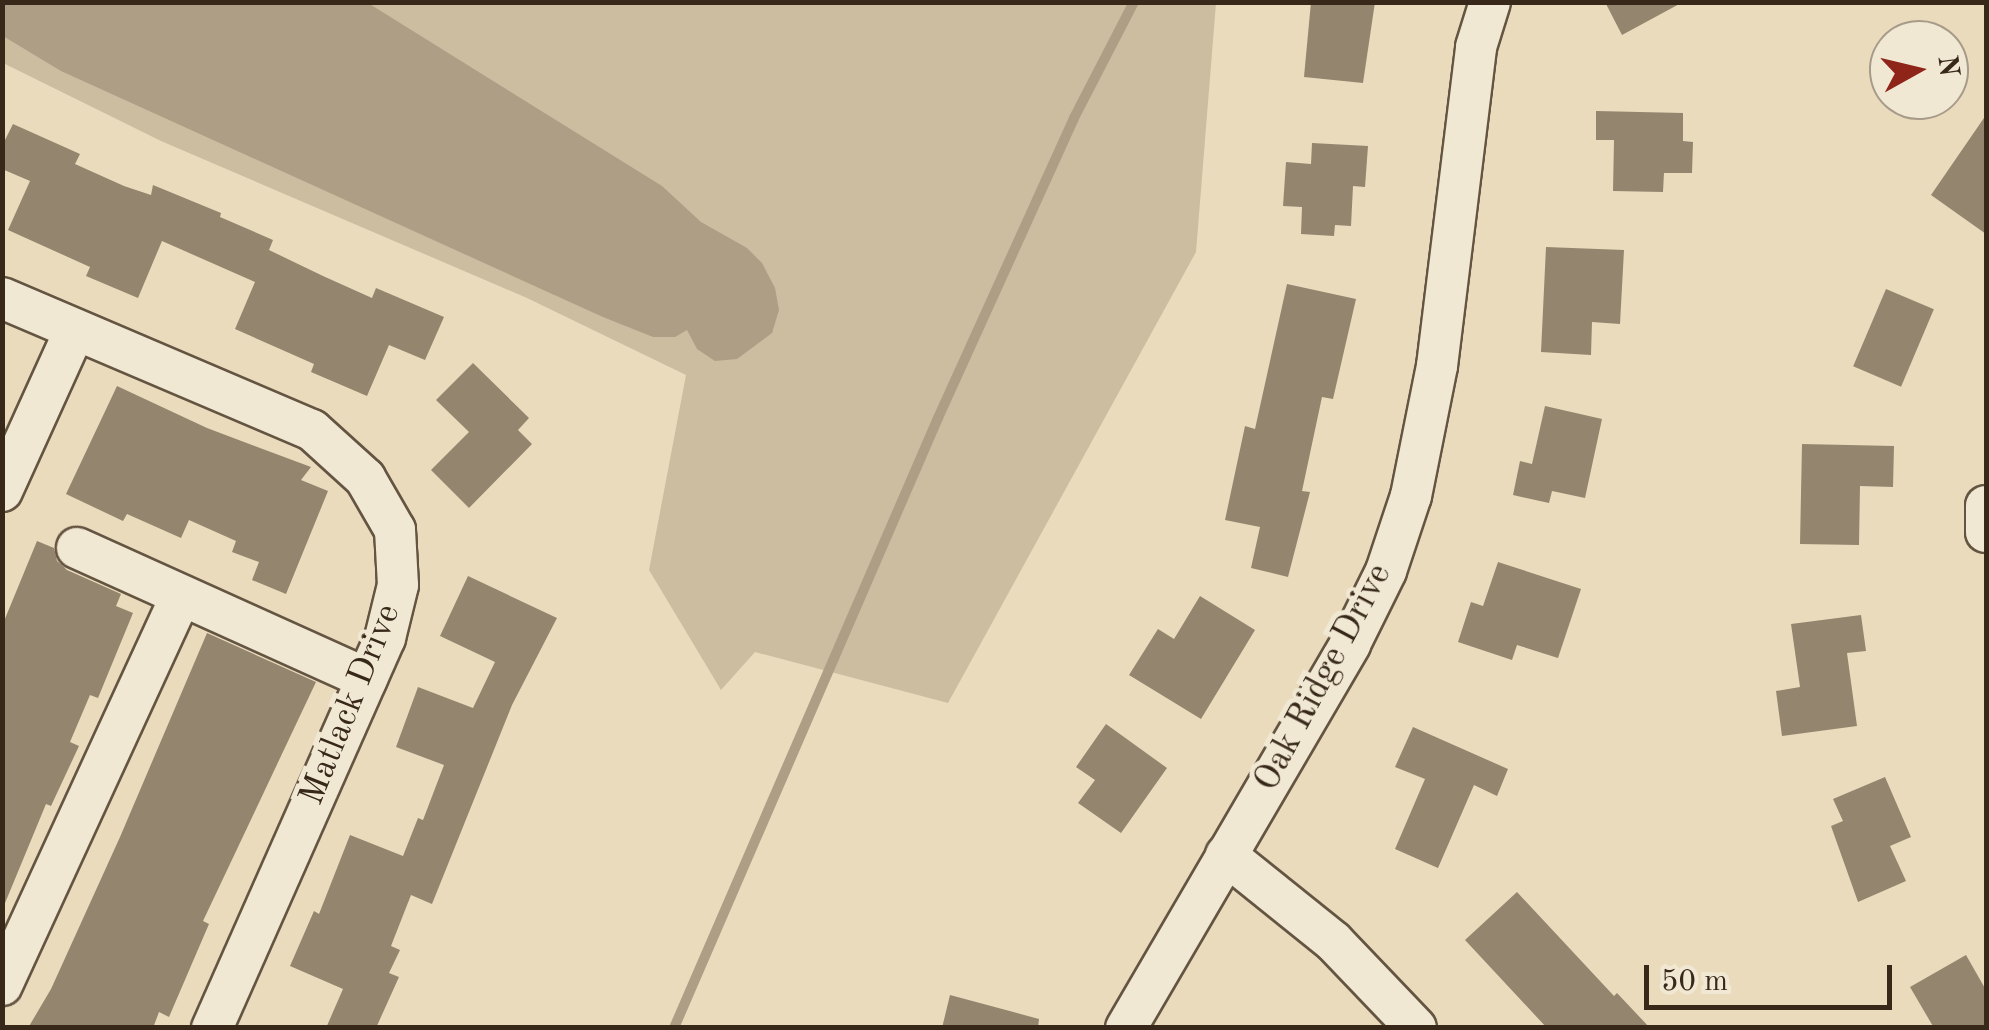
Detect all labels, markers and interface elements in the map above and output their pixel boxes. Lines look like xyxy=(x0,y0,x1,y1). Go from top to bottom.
north arrow xyxy=(1869,20,1969,120)
text: N xyxy=(1931,54,1962,79)
street label: Oak Ridge Drive xyxy=(1246,557,1402,799)
street label: Matlack Drive xyxy=(292,598,410,812)
scale bar xyxy=(1649,945,1896,1007)
text: 50 m xyxy=(1661,967,1728,997)

